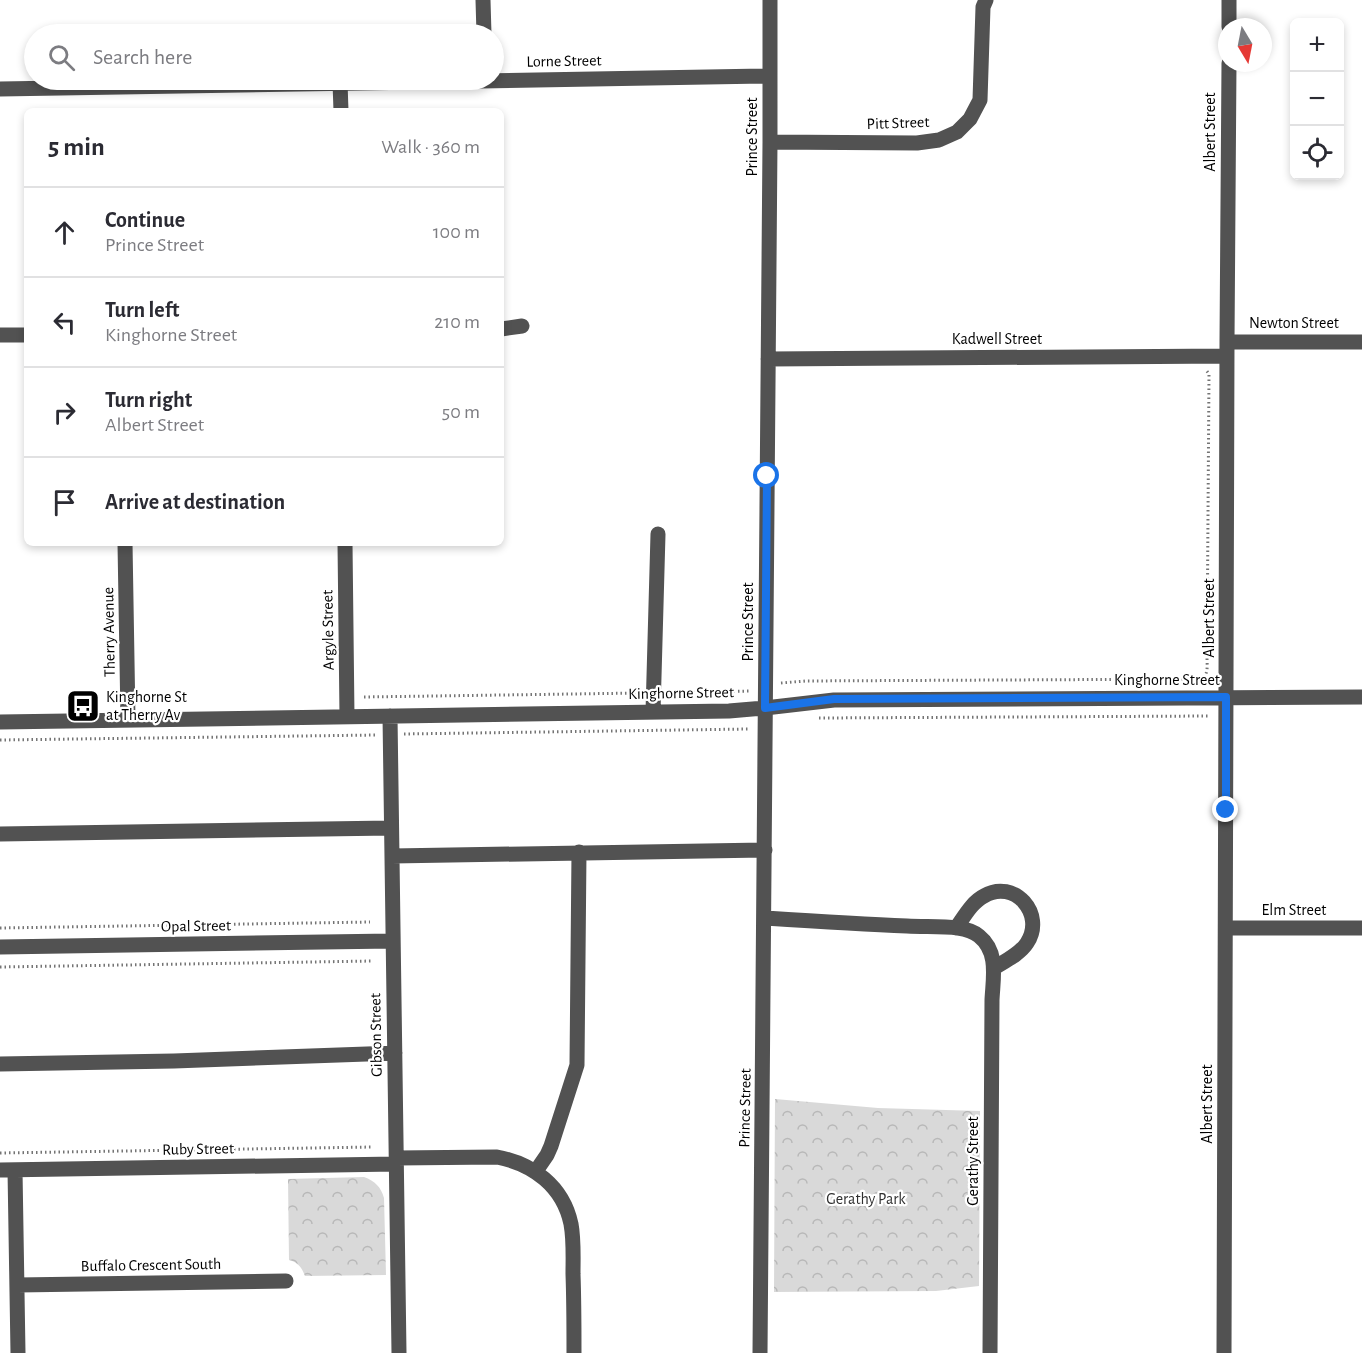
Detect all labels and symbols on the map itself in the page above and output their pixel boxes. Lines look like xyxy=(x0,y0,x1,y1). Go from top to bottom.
north arrow xyxy=(1218,18,1272,72)
street label: Lorne Street xyxy=(526,52,602,70)
street label: Albert Street xyxy=(1202,92,1218,172)
street label: Prince Street xyxy=(744,97,760,177)
street label: Pitt Street xyxy=(866,114,930,132)
street label: Newton Street xyxy=(1249,315,1339,331)
street label: Kadwell Street xyxy=(952,331,1042,347)
route start xyxy=(753,462,779,488)
street label: Albert Street xyxy=(1201,578,1217,658)
street label: Prince Street xyxy=(740,582,756,662)
street label: Therry Avenue xyxy=(100,587,119,677)
street label: Argyle Street xyxy=(319,590,338,670)
street label: Kinghorne Street xyxy=(1114,672,1220,688)
street label: Kinghorne Street xyxy=(628,684,734,702)
bus stop icon: Kinghorne St at Therry Av xyxy=(65,688,101,724)
place label: Kinghorne St at Therry Av xyxy=(106,689,187,724)
route end xyxy=(1212,796,1238,822)
street label: Elm Street xyxy=(1262,902,1326,918)
street label: Opal Street xyxy=(161,917,231,935)
street label: Gibson Street xyxy=(367,993,385,1077)
street label: Albert Street xyxy=(1199,1064,1215,1144)
street label: Prince Street xyxy=(736,1068,754,1148)
street label: Gerathy Street xyxy=(965,1116,982,1206)
street label: Ruby Street xyxy=(162,1140,234,1159)
park label: Gerathy Park xyxy=(826,1191,906,1208)
street label: Buffalo Crescent South xyxy=(81,1256,221,1274)

